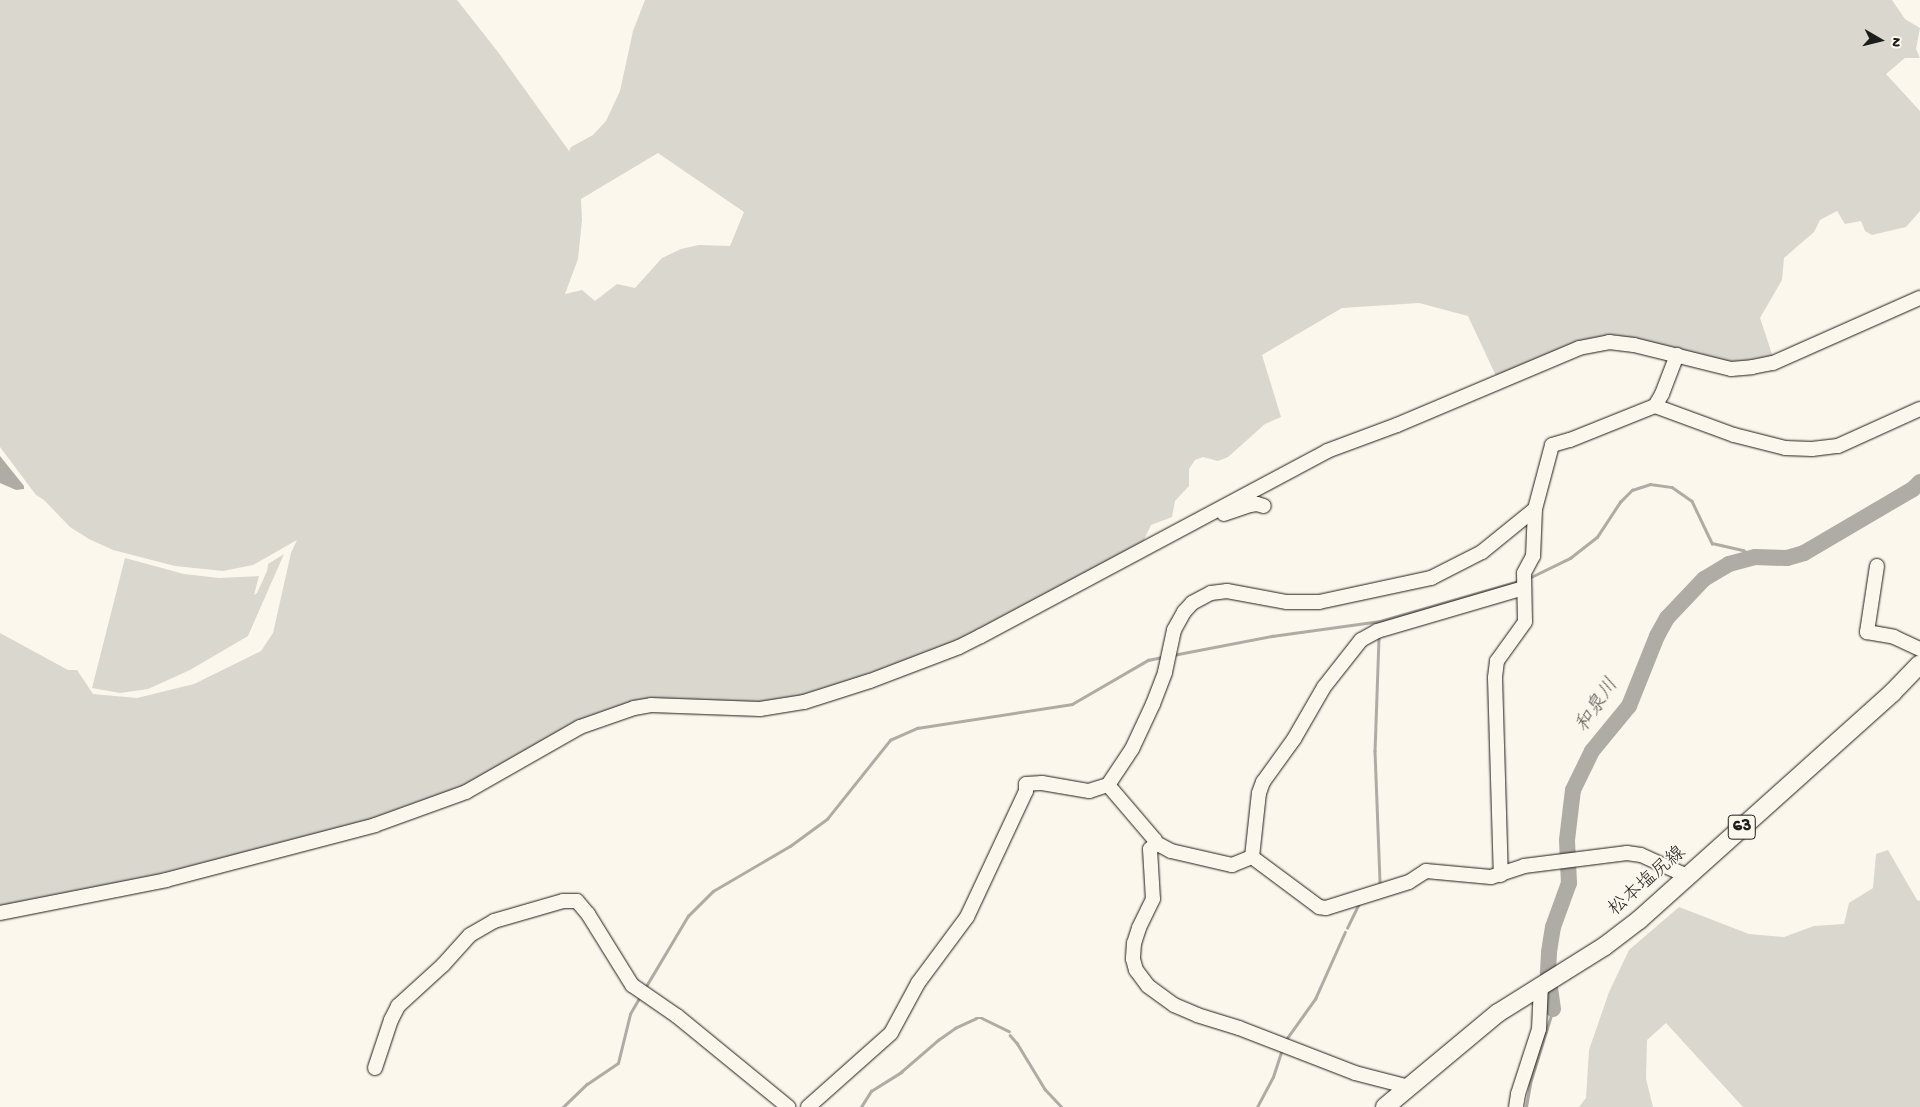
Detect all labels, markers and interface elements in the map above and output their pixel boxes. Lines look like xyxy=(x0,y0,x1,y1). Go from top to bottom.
north arrow xyxy=(1855,15,1905,65)
text: N xyxy=(1886,36,1904,48)
water label: 和泉川 xyxy=(1571,674,1625,738)
road number: 63 xyxy=(1727,812,1757,842)
street label: 松本塩尻線 xyxy=(1605,842,1691,922)

